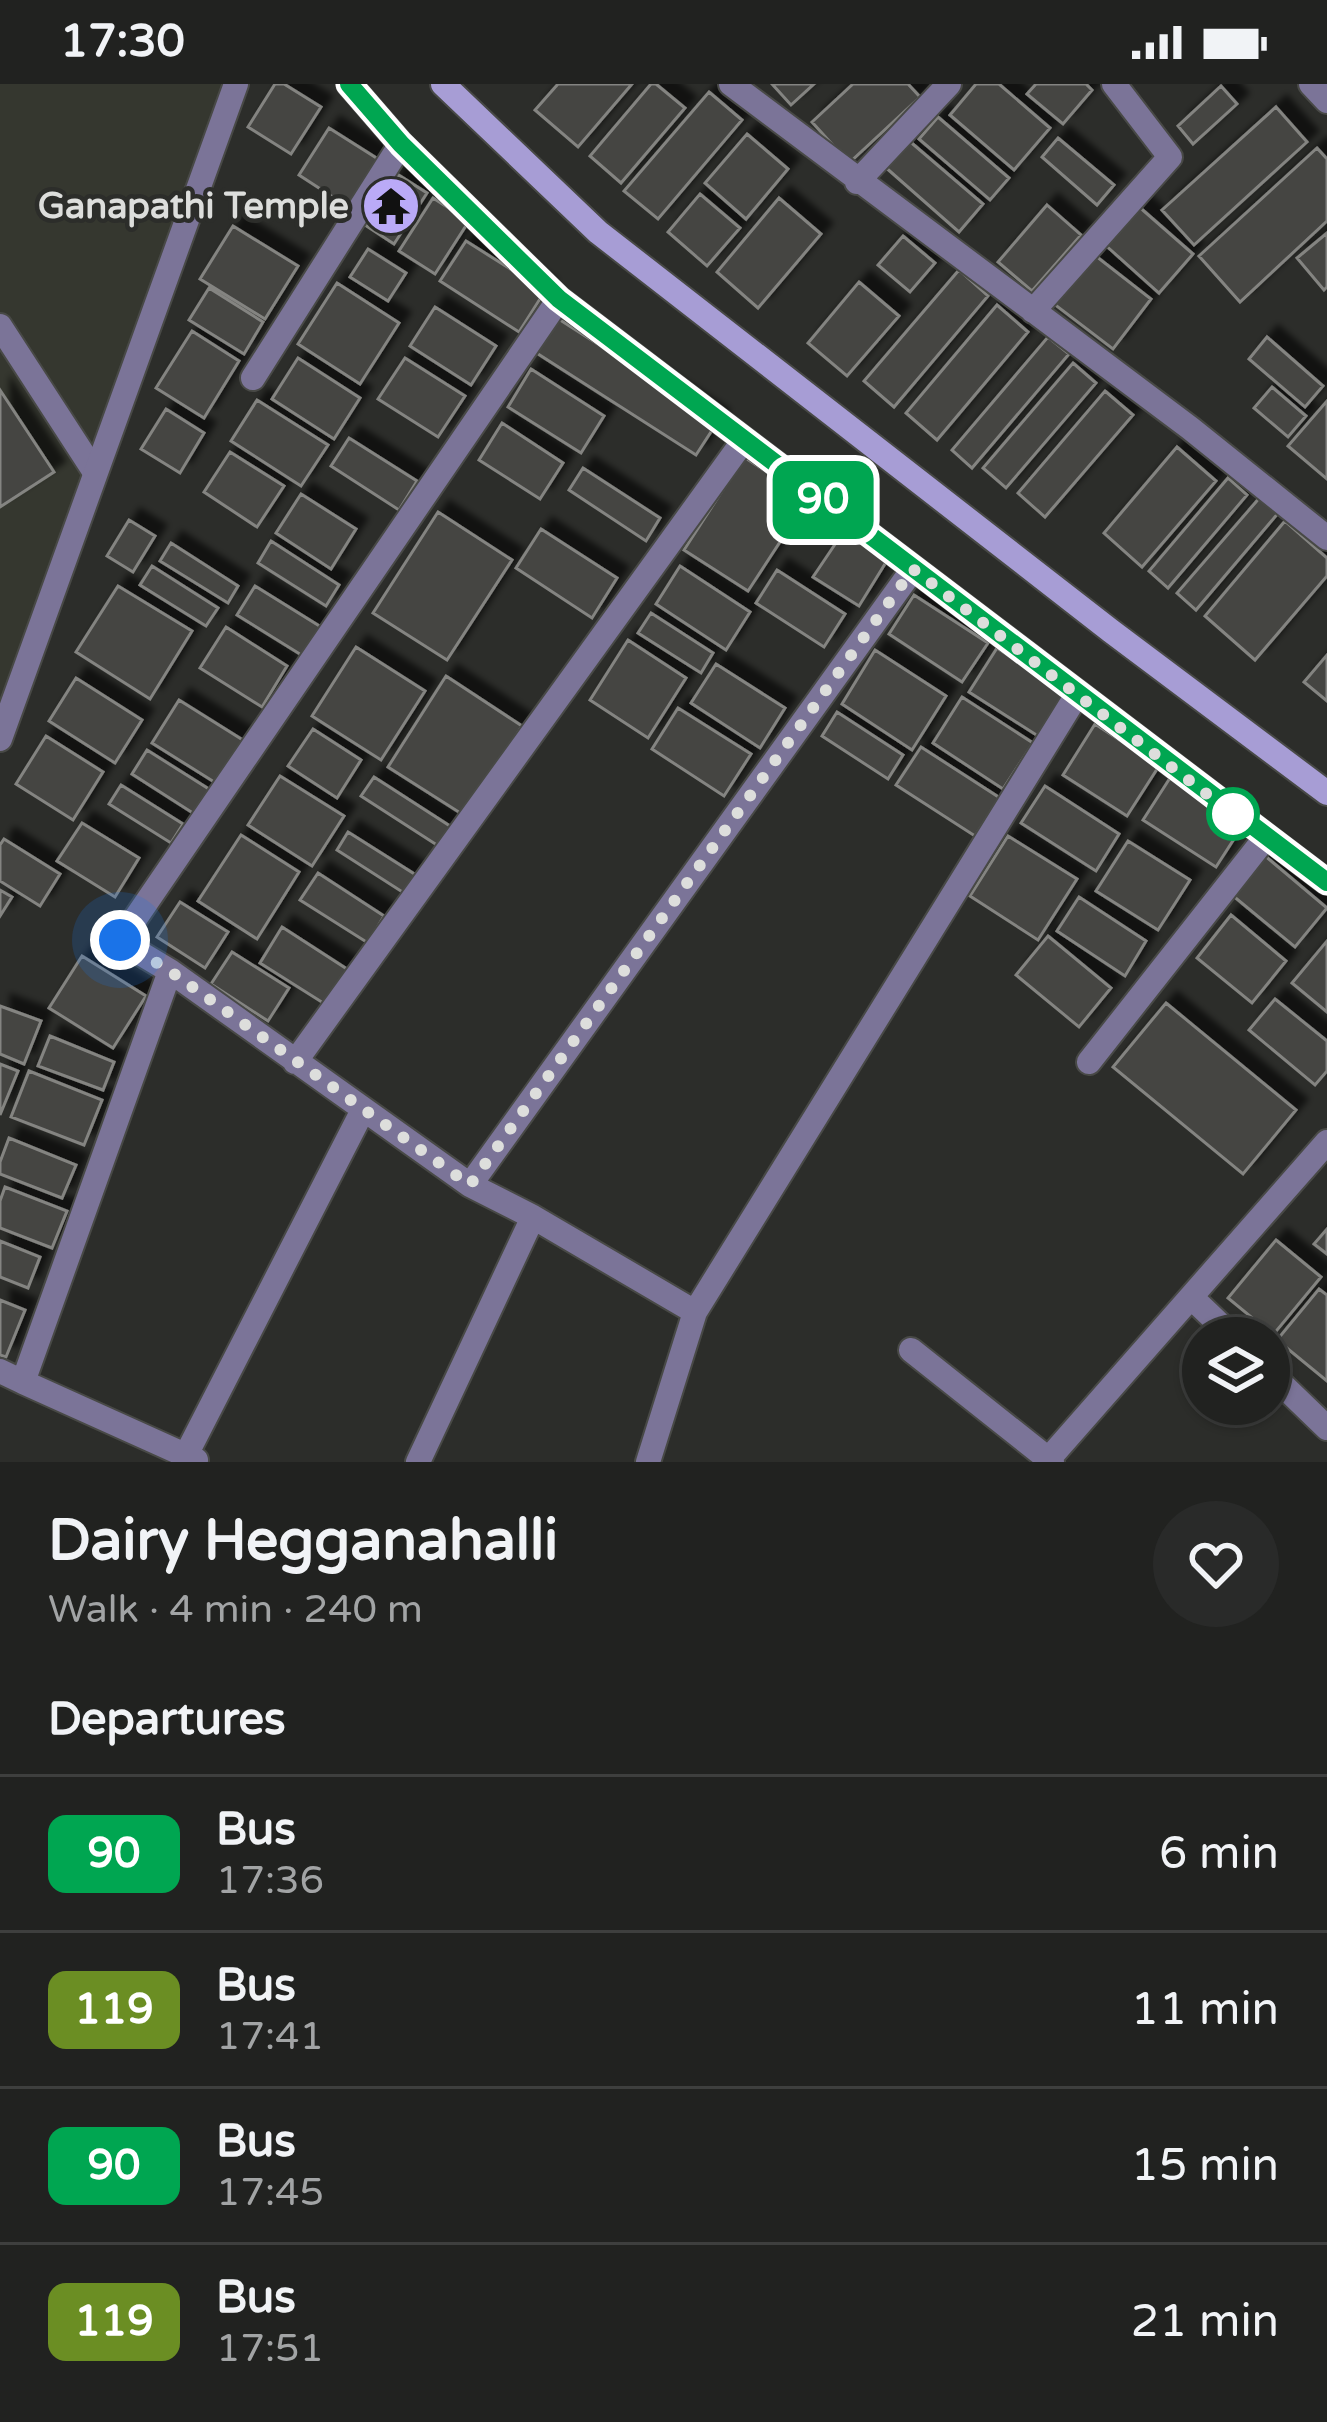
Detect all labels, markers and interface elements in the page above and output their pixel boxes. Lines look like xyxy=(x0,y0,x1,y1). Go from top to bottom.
text: 17:30 xyxy=(60,15,185,69)
temple icon: Ganapathi Temple xyxy=(360,175,422,237)
place label: Ganapathi Temple xyxy=(38,185,349,228)
line badge: 90 xyxy=(769,461,877,539)
text: 90 xyxy=(797,474,849,525)
unlabelled marker xyxy=(1208,789,1258,839)
your location xyxy=(90,910,150,970)
map controls xyxy=(1182,1317,1290,1425)
button: layers xyxy=(1182,1317,1290,1425)
button: heart xyxy=(1153,1501,1279,1627)
text: Dairy Hegganahalli xyxy=(48,1507,558,1575)
text: Walk · 4 min · 240 m xyxy=(48,1586,423,1633)
text: Departures xyxy=(48,1693,286,1747)
text: Bus xyxy=(216,1803,296,1857)
text: 6 min xyxy=(1159,1827,1279,1881)
text: 90 xyxy=(88,1828,140,1879)
text: 17:36 xyxy=(216,1857,324,1904)
text: Bus xyxy=(216,1959,296,2013)
text: 11 min xyxy=(1131,1983,1279,2037)
text: 119 xyxy=(74,1984,154,2035)
text: 17:41 xyxy=(216,2013,324,2060)
text: Bus xyxy=(216,2115,296,2169)
text: 15 min xyxy=(1131,2139,1279,2193)
text: 90 xyxy=(88,2140,140,2191)
text: 17:45 xyxy=(216,2169,324,2216)
text: Bus xyxy=(216,2271,296,2325)
text: 21 min xyxy=(1131,2295,1279,2349)
text: 119 xyxy=(74,2296,154,2347)
text: 17:51 xyxy=(216,2325,324,2372)

